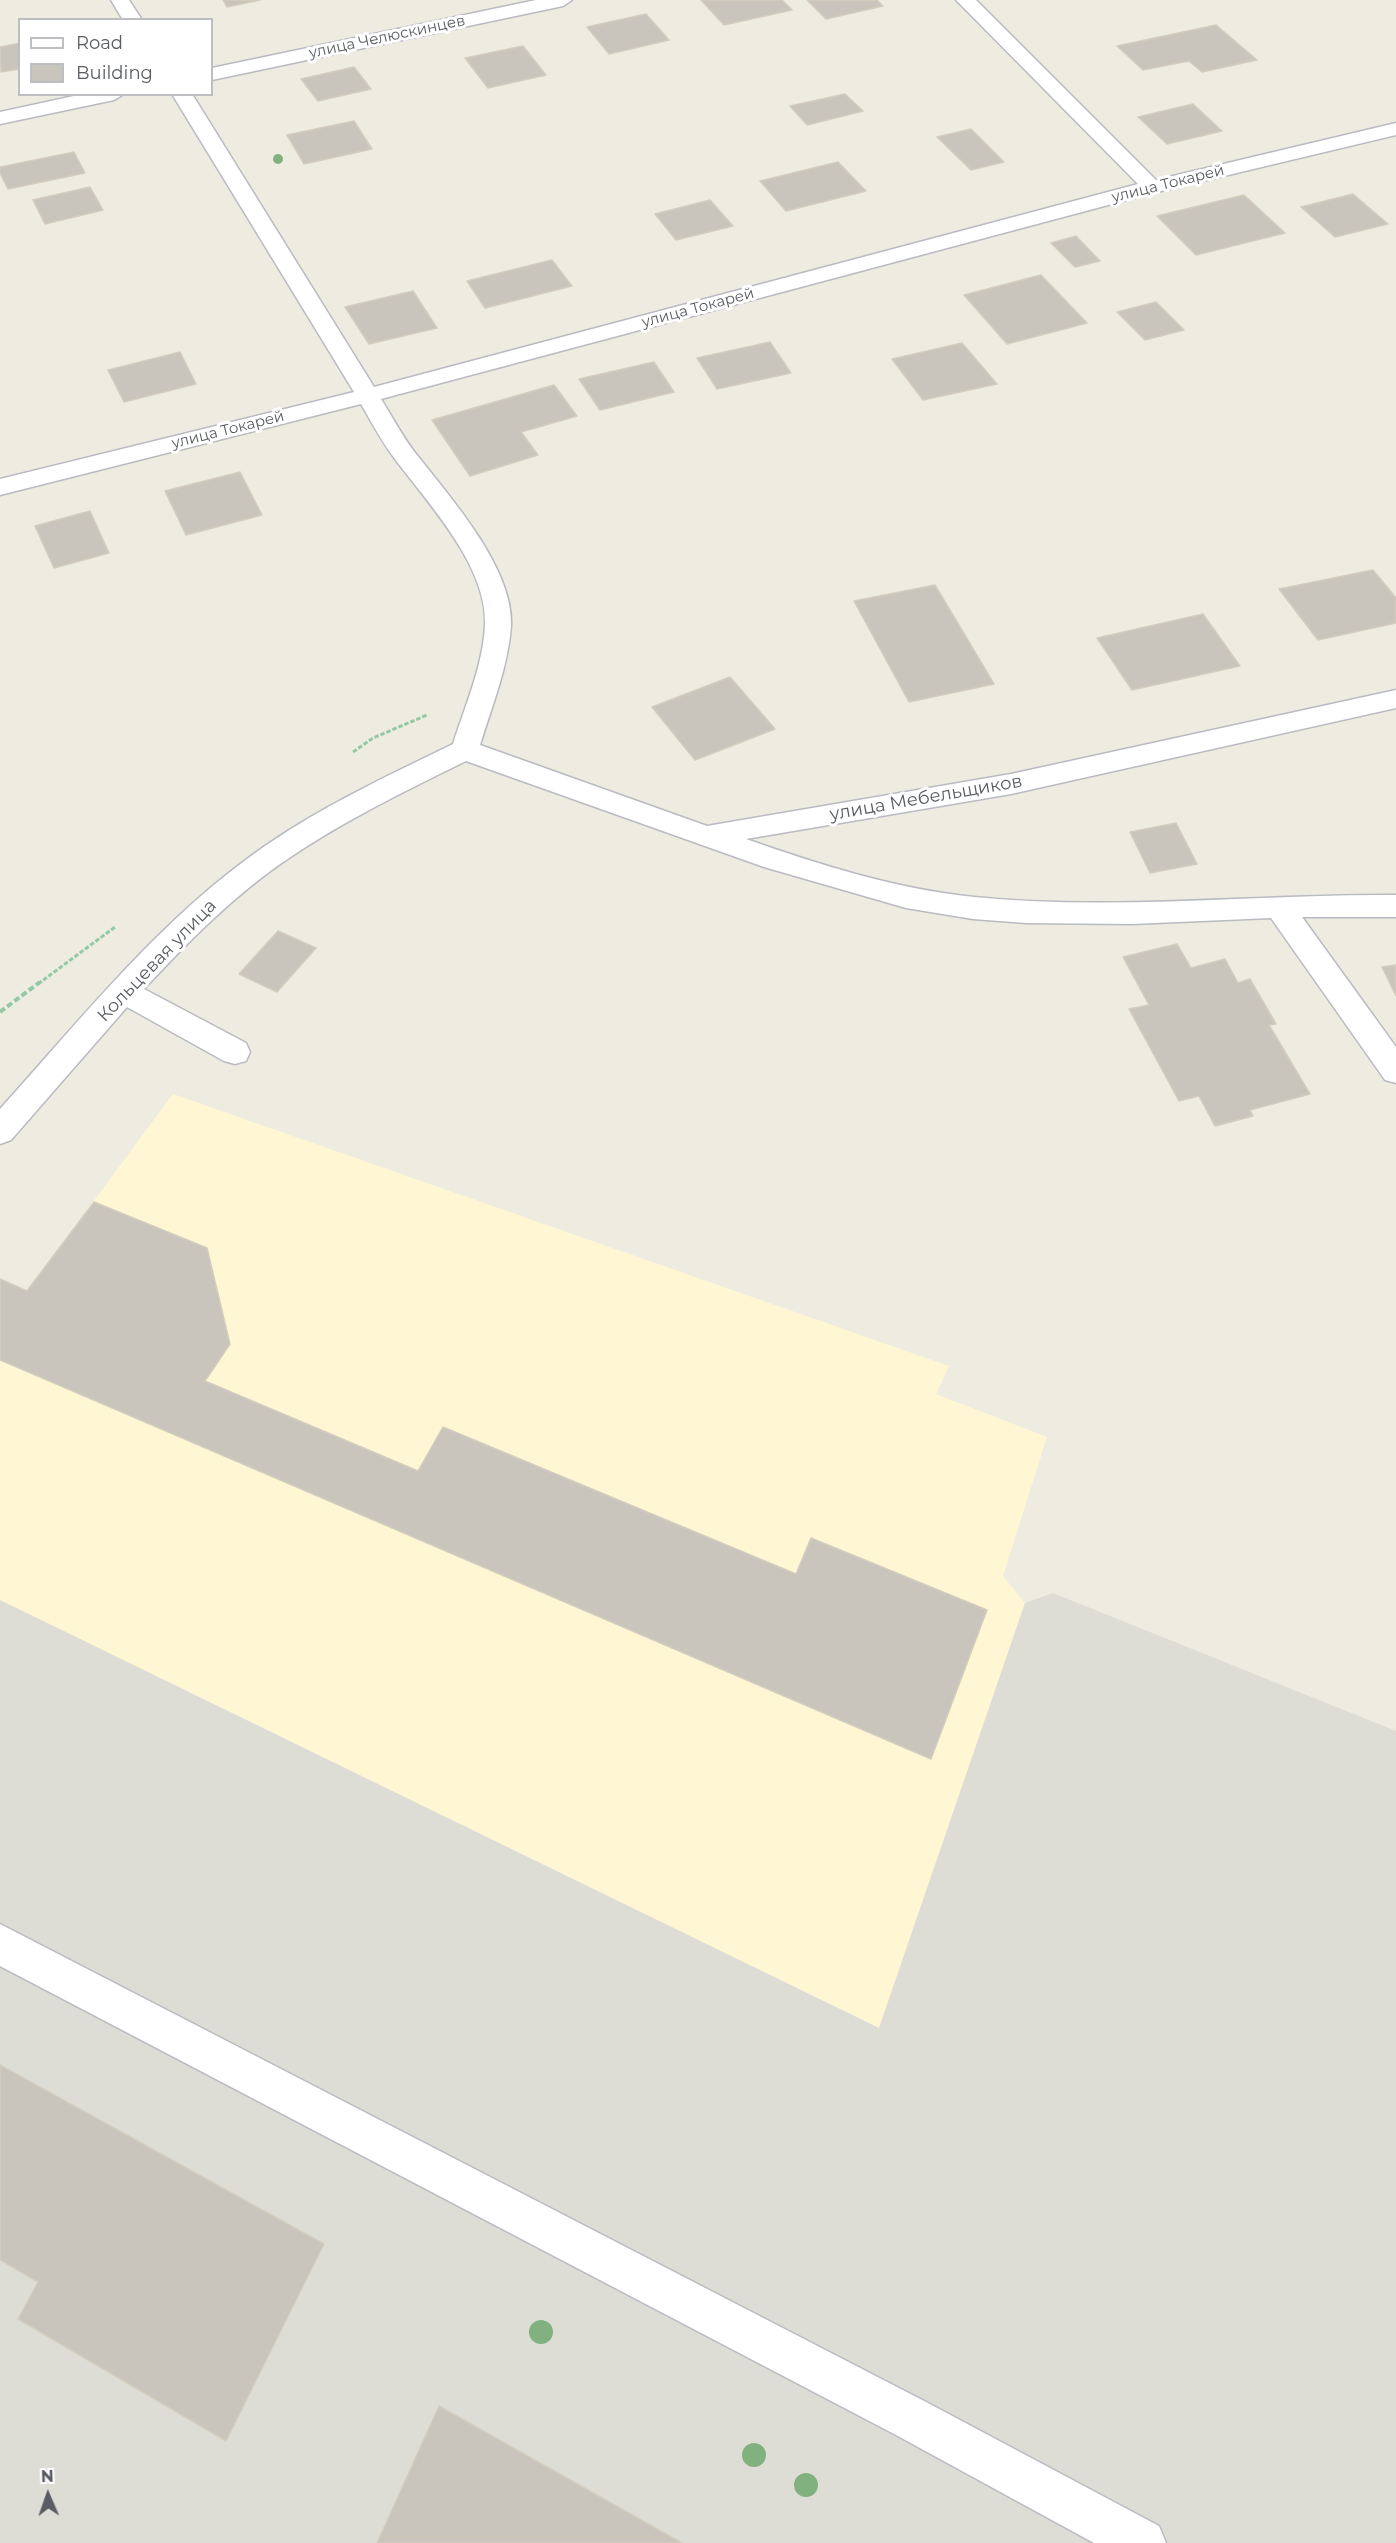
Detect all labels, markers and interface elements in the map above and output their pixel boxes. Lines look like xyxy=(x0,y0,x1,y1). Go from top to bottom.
street label: улица Челюскинцев xyxy=(307,12,467,62)
legend xyxy=(18,18,213,96)
text: Road xyxy=(76,32,123,54)
text: Building xyxy=(76,62,153,84)
street label: улица Токарей xyxy=(1110,161,1226,207)
street label: улица Токарей xyxy=(640,284,756,332)
street label: улица Токарей xyxy=(170,407,286,453)
street label: улица Мебельщиков xyxy=(828,770,1024,826)
street label: Кольцевая улица xyxy=(93,895,221,1027)
north arrow xyxy=(18,2465,78,2525)
text: N xyxy=(41,2467,54,2486)

